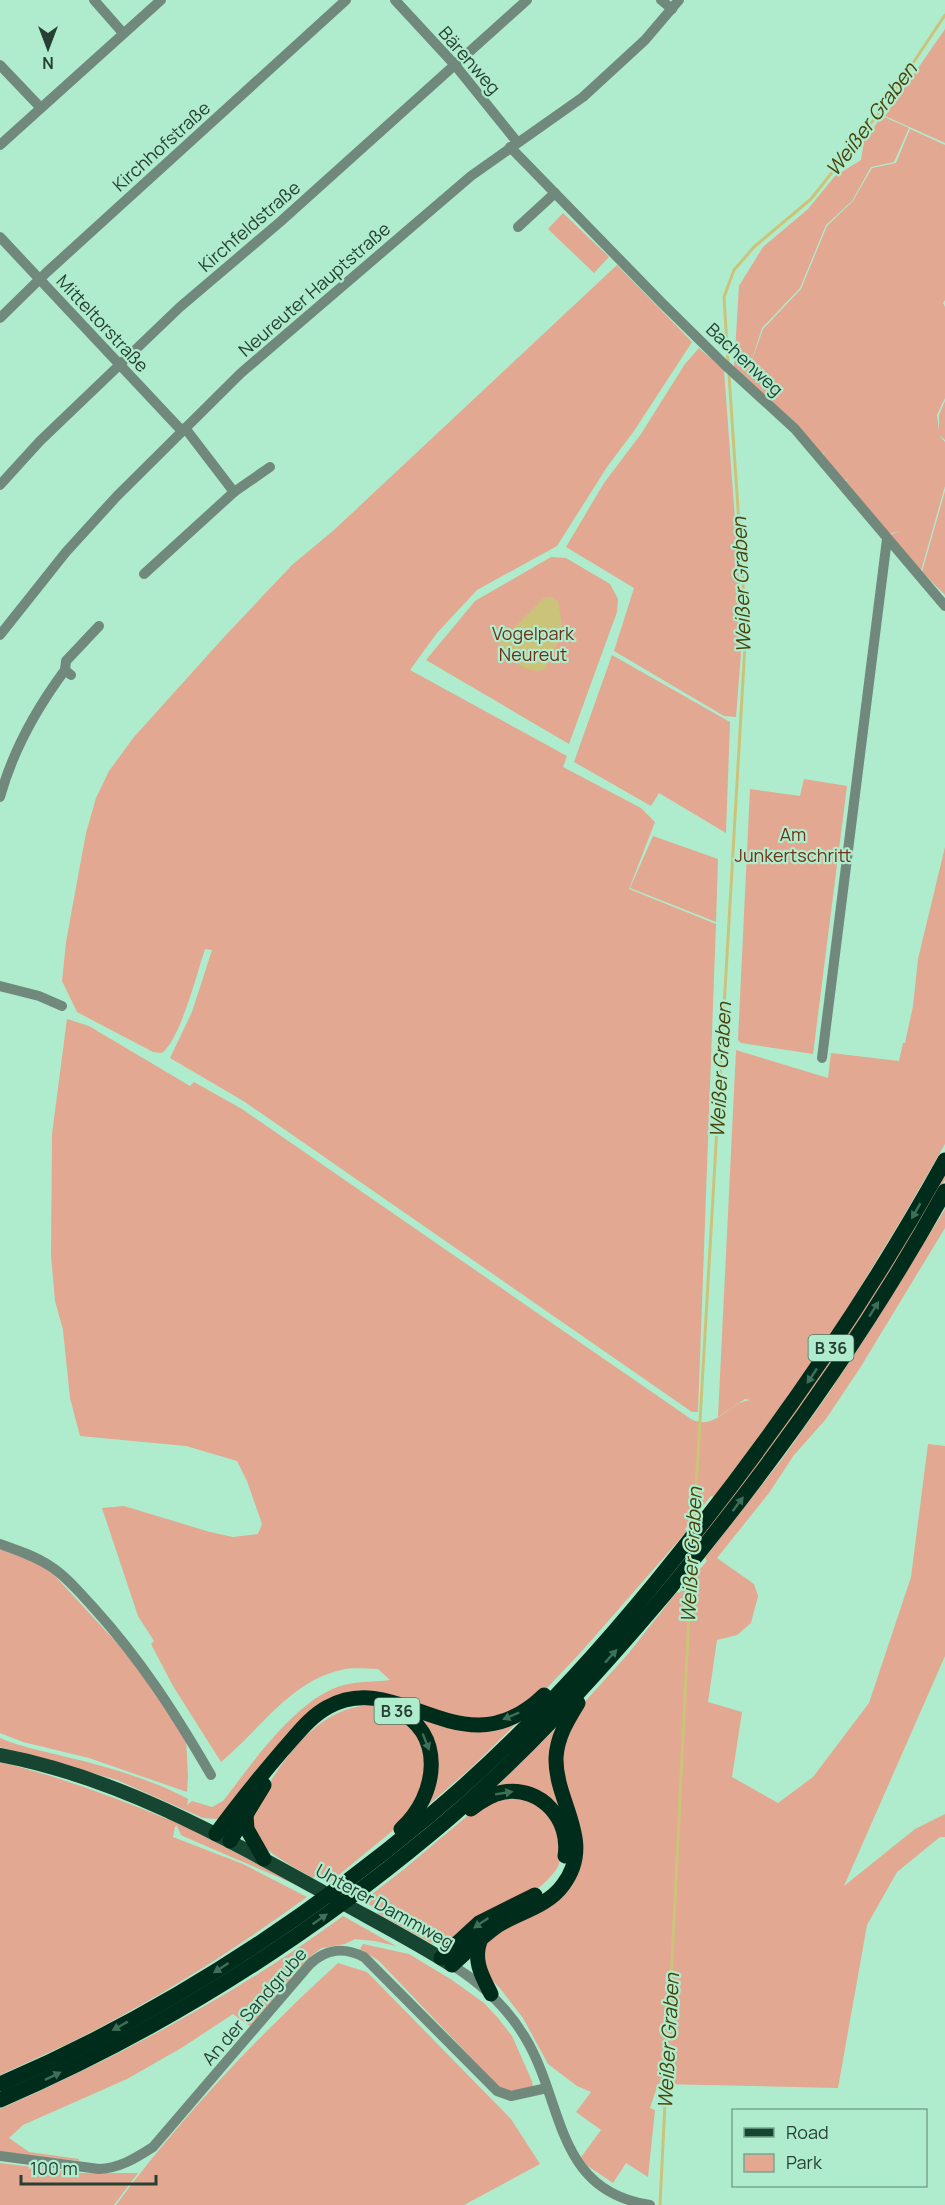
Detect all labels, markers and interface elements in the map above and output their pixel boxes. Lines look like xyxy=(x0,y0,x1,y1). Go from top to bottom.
north arrow xyxy=(18,18,78,78)
street label: Bärenweg xyxy=(434,21,506,99)
text: N xyxy=(42,52,54,74)
water label: Weißer Graben xyxy=(819,56,923,181)
street label: Kirchhofstraße xyxy=(107,96,215,196)
street label: Kirchfeldstraße xyxy=(193,175,305,277)
street label: Neureuter Hauptstraße xyxy=(233,216,395,362)
street label: Mitteltorstraße xyxy=(52,269,154,377)
street label: Bachenweg xyxy=(701,317,789,401)
water label: Weißer Graben xyxy=(725,516,757,653)
park label: Vogelpark Neureut xyxy=(492,621,575,666)
park label: Am Junkertschritt xyxy=(735,822,851,867)
water label: Weißer Graben xyxy=(703,1000,737,1139)
one-way arrow xyxy=(911,1203,921,1220)
one-way arrow xyxy=(868,1301,879,1318)
road number: B 36 xyxy=(808,1335,854,1361)
one-way arrow xyxy=(807,1368,818,1384)
water label: Weißer Graben xyxy=(674,1485,708,1624)
one-way arrow xyxy=(732,1496,744,1512)
one-way arrow xyxy=(604,1649,618,1664)
road number: B 36 xyxy=(374,1698,420,1724)
one-way arrow xyxy=(501,1711,519,1721)
one-way arrow xyxy=(421,1734,431,1752)
one-way arrow xyxy=(495,1789,514,1798)
street label: Unterer Dammweg xyxy=(311,1858,459,1954)
one-way arrow xyxy=(312,1913,328,1925)
one-way arrow xyxy=(472,1917,489,1928)
street label: An der Sandgrube xyxy=(196,1942,312,2070)
one-way arrow xyxy=(213,1962,229,1973)
water label: Weißer Graben xyxy=(651,1971,685,2110)
one-way arrow xyxy=(111,2021,128,2031)
one-way arrow xyxy=(45,2072,62,2081)
legend xyxy=(732,2109,927,2187)
text: Road xyxy=(786,2120,829,2144)
scale bar xyxy=(21,2148,156,2186)
text: Park xyxy=(786,2150,823,2174)
text: 100 m xyxy=(30,2156,78,2180)

